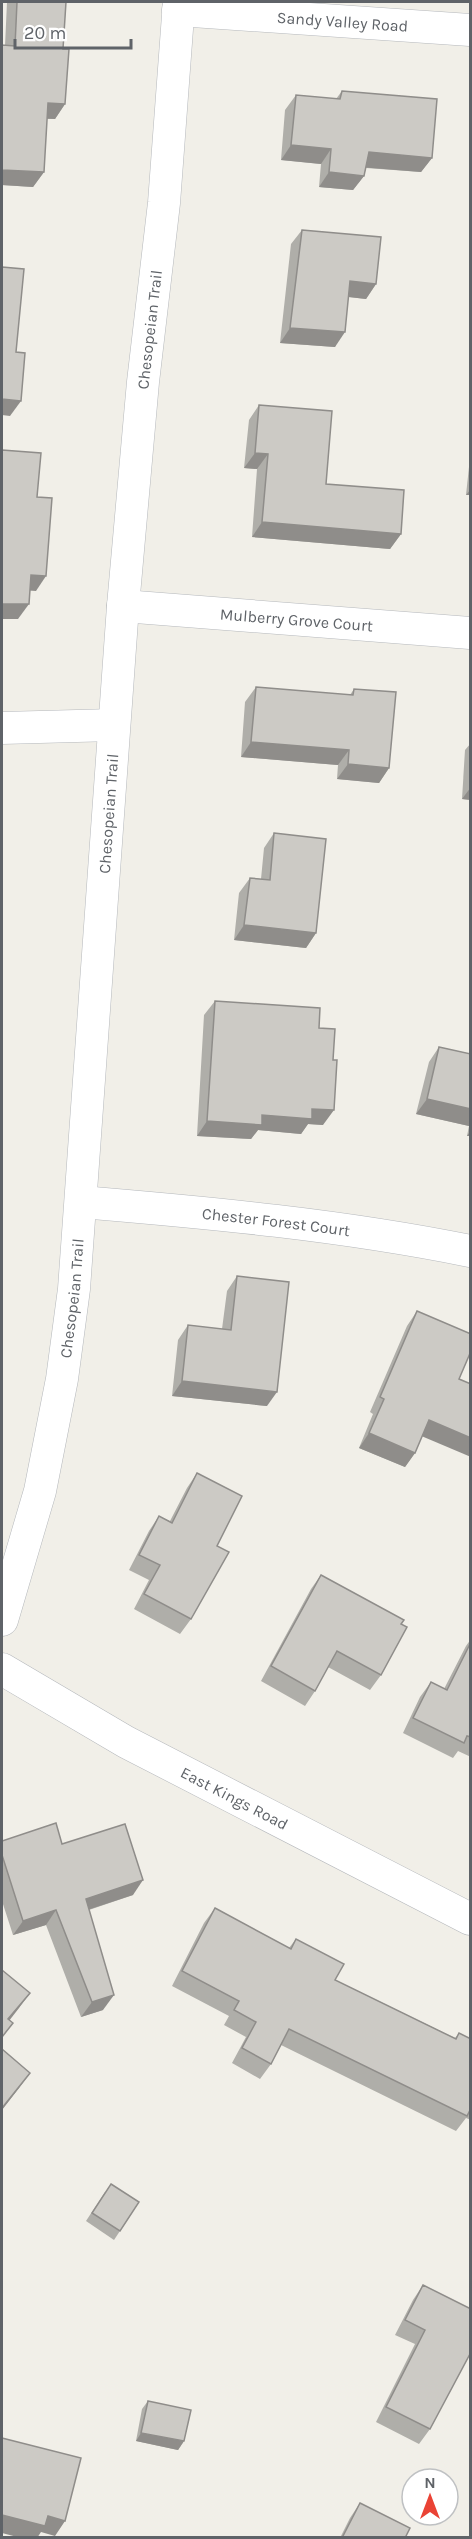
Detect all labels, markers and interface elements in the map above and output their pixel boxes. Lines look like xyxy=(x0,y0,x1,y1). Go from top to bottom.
street label: Sandy Valley Road xyxy=(276,7,409,35)
scale bar xyxy=(15,12,130,50)
text: 20 m xyxy=(24,22,66,44)
street label: Chesopeian Trail xyxy=(133,269,166,390)
street label: Mulberry Grove Court xyxy=(219,604,374,635)
street label: Chesopeian Trail xyxy=(94,753,122,874)
street label: Chester Forest Court xyxy=(201,1203,351,1240)
street label: Chesopeian Trail xyxy=(55,1238,87,1359)
street label: East Kings Road xyxy=(178,1762,292,1833)
north arrow xyxy=(400,2467,460,2527)
text: N xyxy=(424,2473,436,2492)

